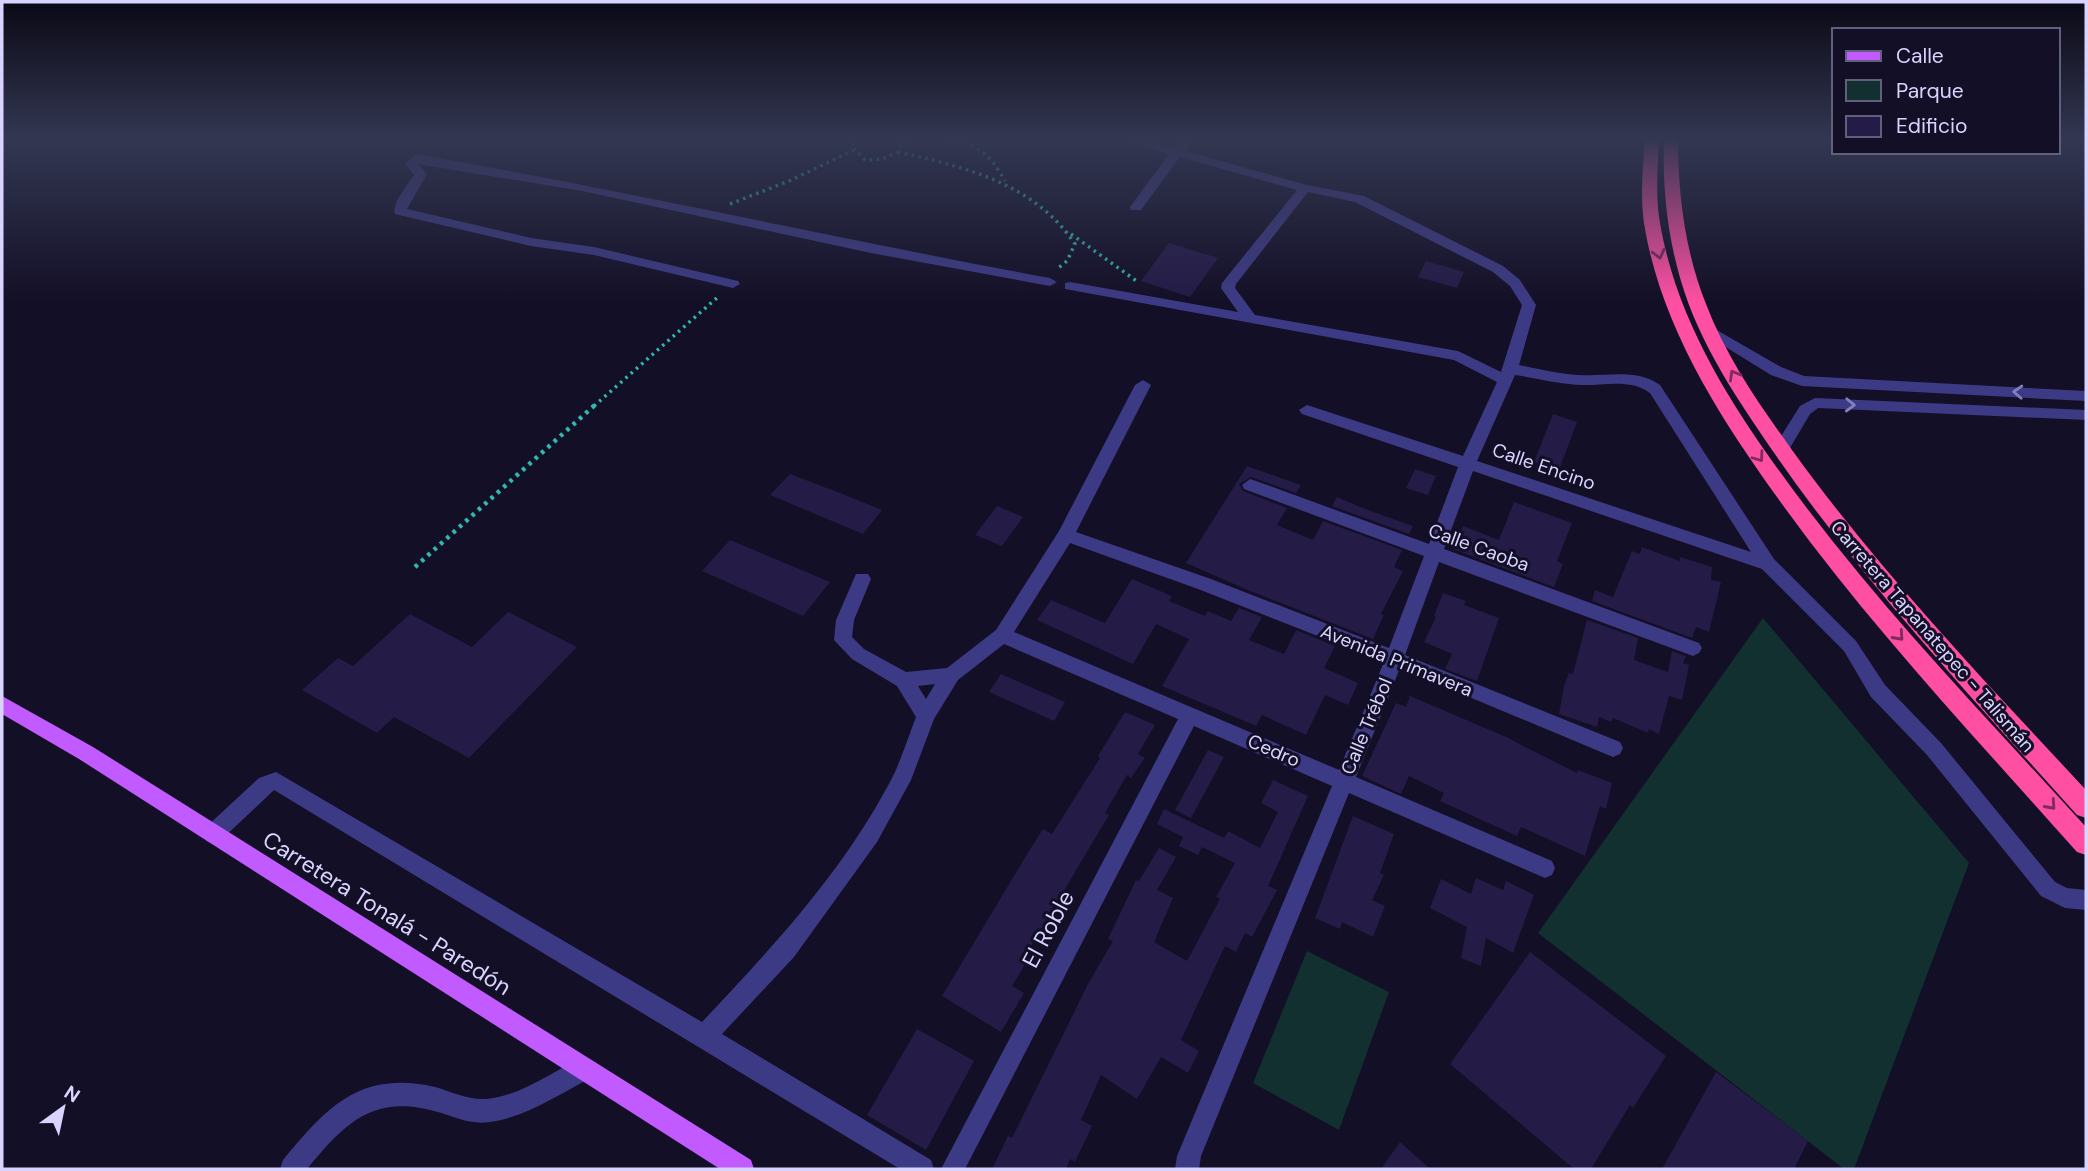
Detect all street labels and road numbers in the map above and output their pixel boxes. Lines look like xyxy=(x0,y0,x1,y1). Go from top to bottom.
street label: Calle Encino xyxy=(1489,437,1599,496)
street label: Carretera Tapanatepec - Talismán xyxy=(1825,515,2040,757)
street label: Calle Caoba xyxy=(1425,518,1533,577)
street label: Avenida Primavera xyxy=(1317,619,1477,702)
street label: Calle Trébol xyxy=(1335,674,1398,778)
street label: Cedro xyxy=(1244,728,1304,773)
street label: Carretera Tonalá - Paredón xyxy=(257,824,517,1002)
street label: El Roble xyxy=(1015,885,1081,973)

